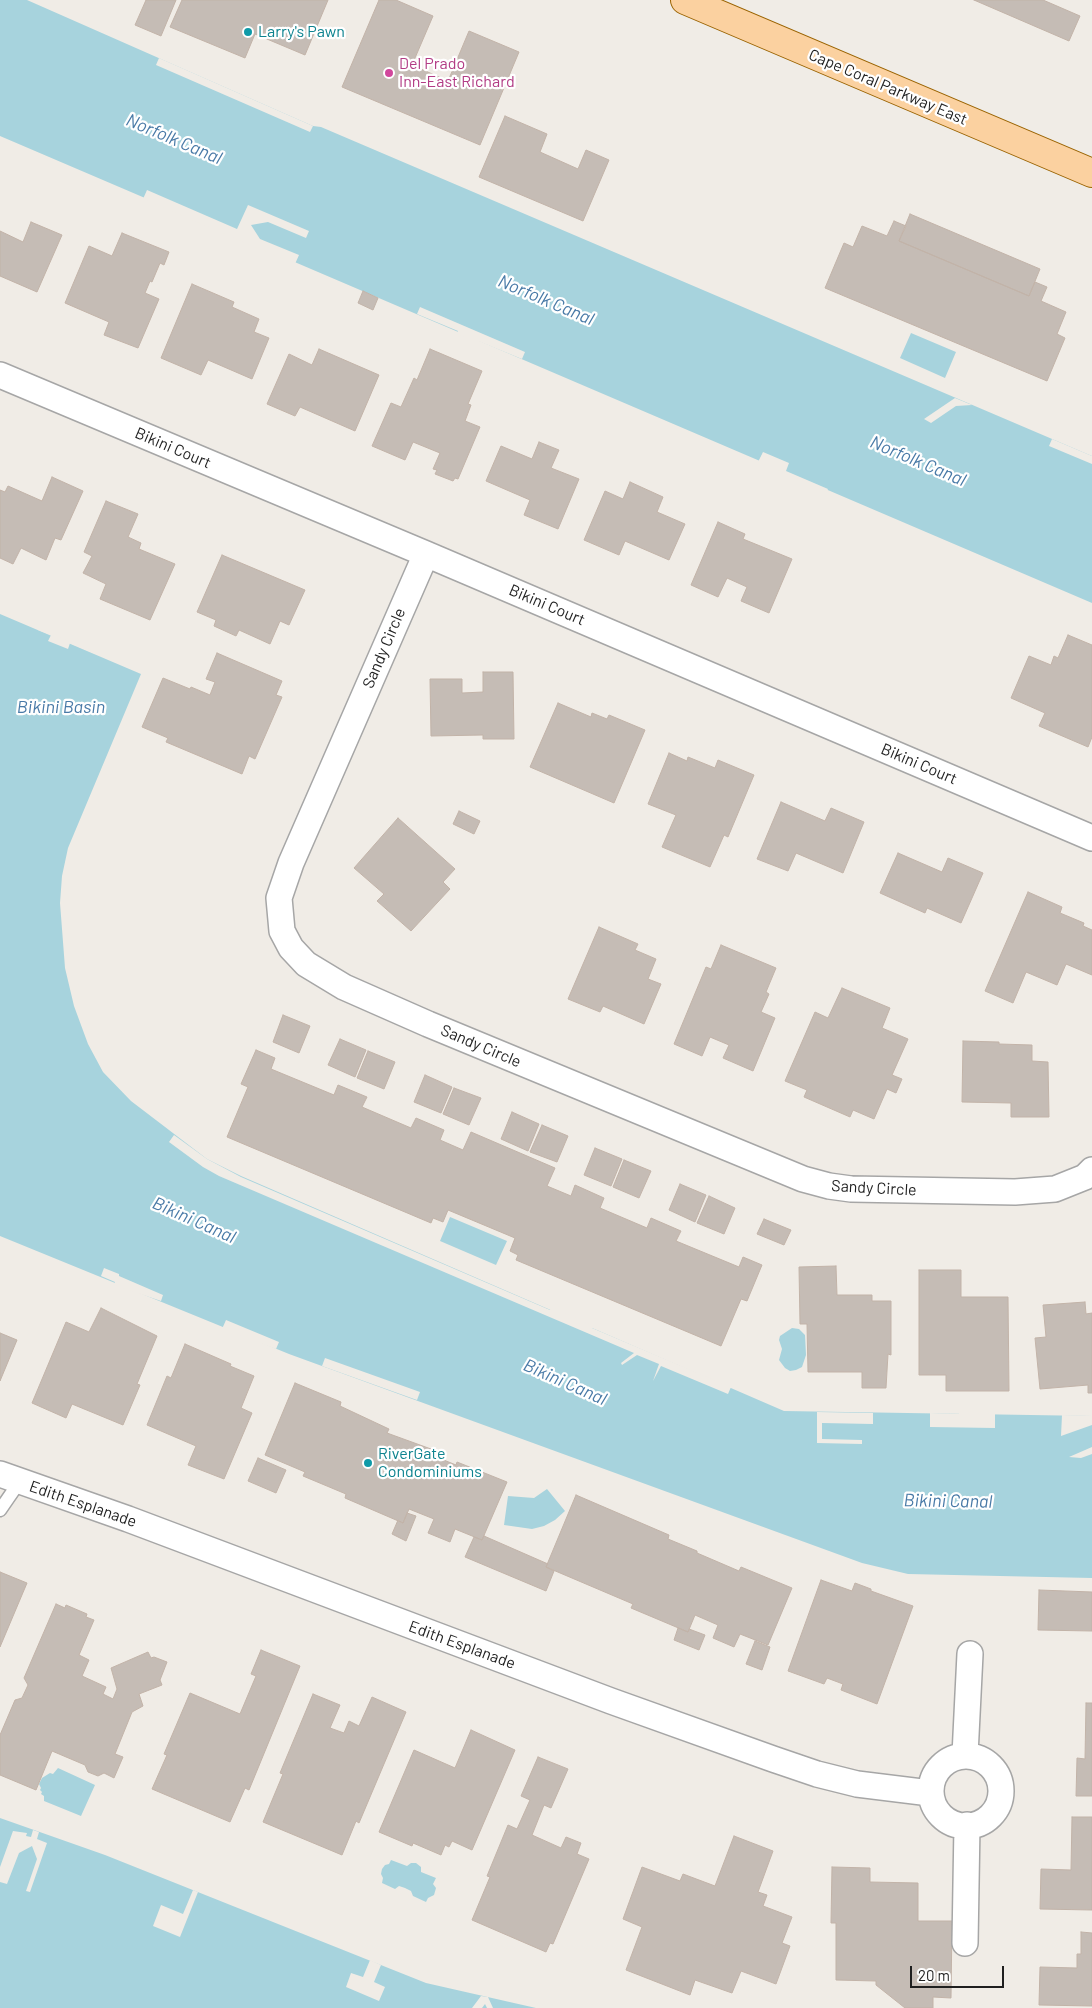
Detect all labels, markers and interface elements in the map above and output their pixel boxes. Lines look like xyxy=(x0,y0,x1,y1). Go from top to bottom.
place label: Larry's Pawn xyxy=(258,22,345,42)
marker: Larry's Pawn xyxy=(242,26,254,38)
street label: Cape Coral Parkway East xyxy=(806,45,970,129)
place label: Del Prado Inn-East Richard xyxy=(399,54,515,92)
marker: Del Prado Inn-East Richard xyxy=(383,67,395,79)
water label: Norfolk Canal xyxy=(123,109,225,169)
water label: Norfolk Canal xyxy=(495,270,597,330)
street label: Bikini Court xyxy=(132,423,214,473)
water label: Norfolk Canal xyxy=(867,431,969,491)
street label: Bikini Court xyxy=(506,580,588,630)
street label: Sandy Circle xyxy=(358,605,410,691)
water label: Bikini Basin xyxy=(17,696,105,718)
street label: Bikini Court xyxy=(878,739,960,789)
street label: Sandy Circle xyxy=(438,1020,524,1072)
street label: Sandy Circle xyxy=(831,1176,917,1200)
water label: Bikini Canal xyxy=(149,1192,239,1248)
water label: Bikini Canal xyxy=(520,1354,610,1410)
place label: RiverGate Condominiums xyxy=(378,1444,482,1482)
marker: RiverGate Condominiums xyxy=(362,1457,374,1469)
street label: Edith Esplanade xyxy=(27,1477,139,1531)
water label: Bikini Canal xyxy=(903,1489,993,1513)
street label: Edith Esplanade xyxy=(406,1617,518,1673)
scale bar xyxy=(912,1956,1006,1988)
text: 20 m xyxy=(918,1966,950,1984)

